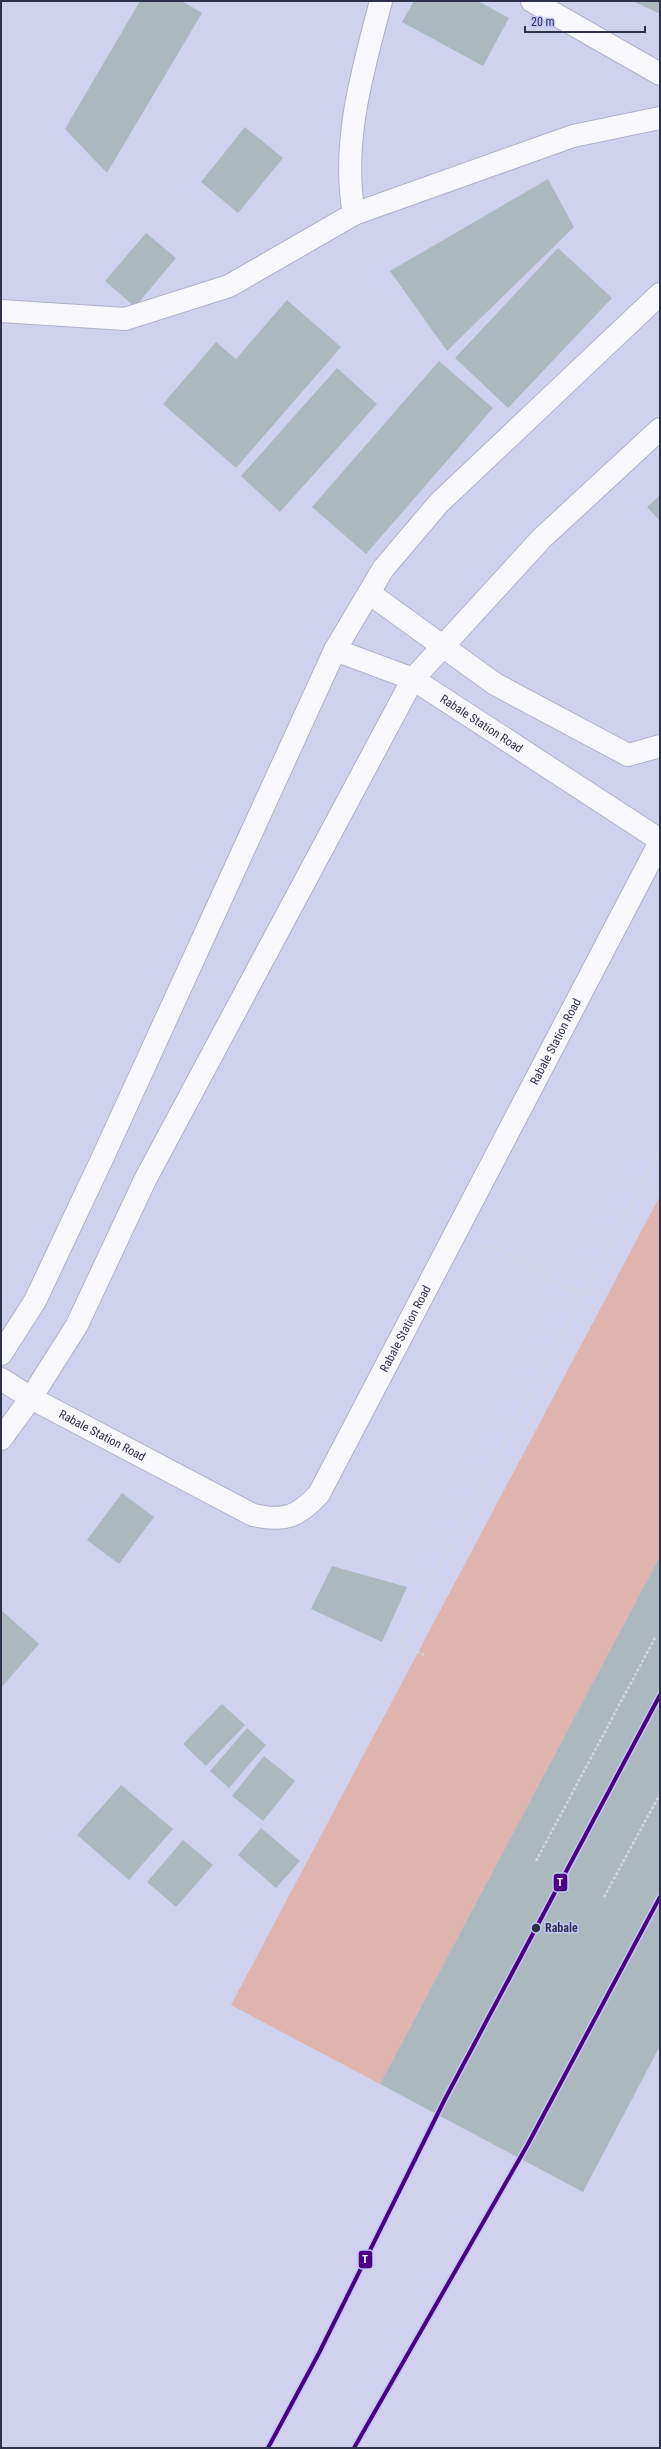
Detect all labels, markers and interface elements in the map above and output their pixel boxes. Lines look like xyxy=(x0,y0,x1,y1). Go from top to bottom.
scale bar xyxy=(525,8,645,34)
text: 20 m xyxy=(531,15,555,29)
street label: Rabale Station Road xyxy=(438,692,525,756)
street label: Rabale Station Road xyxy=(527,996,584,1087)
street label: Rabale Station Road xyxy=(377,1283,434,1374)
street label: Rabale Station Road xyxy=(57,1407,148,1464)
line badge: T xyxy=(553,1873,568,1892)
text: T xyxy=(557,1876,563,1889)
place label: Rabale xyxy=(545,1921,578,1935)
marker: Rabale xyxy=(530,1922,542,1934)
line badge: T xyxy=(358,2250,373,2269)
text: T xyxy=(362,2253,368,2266)

